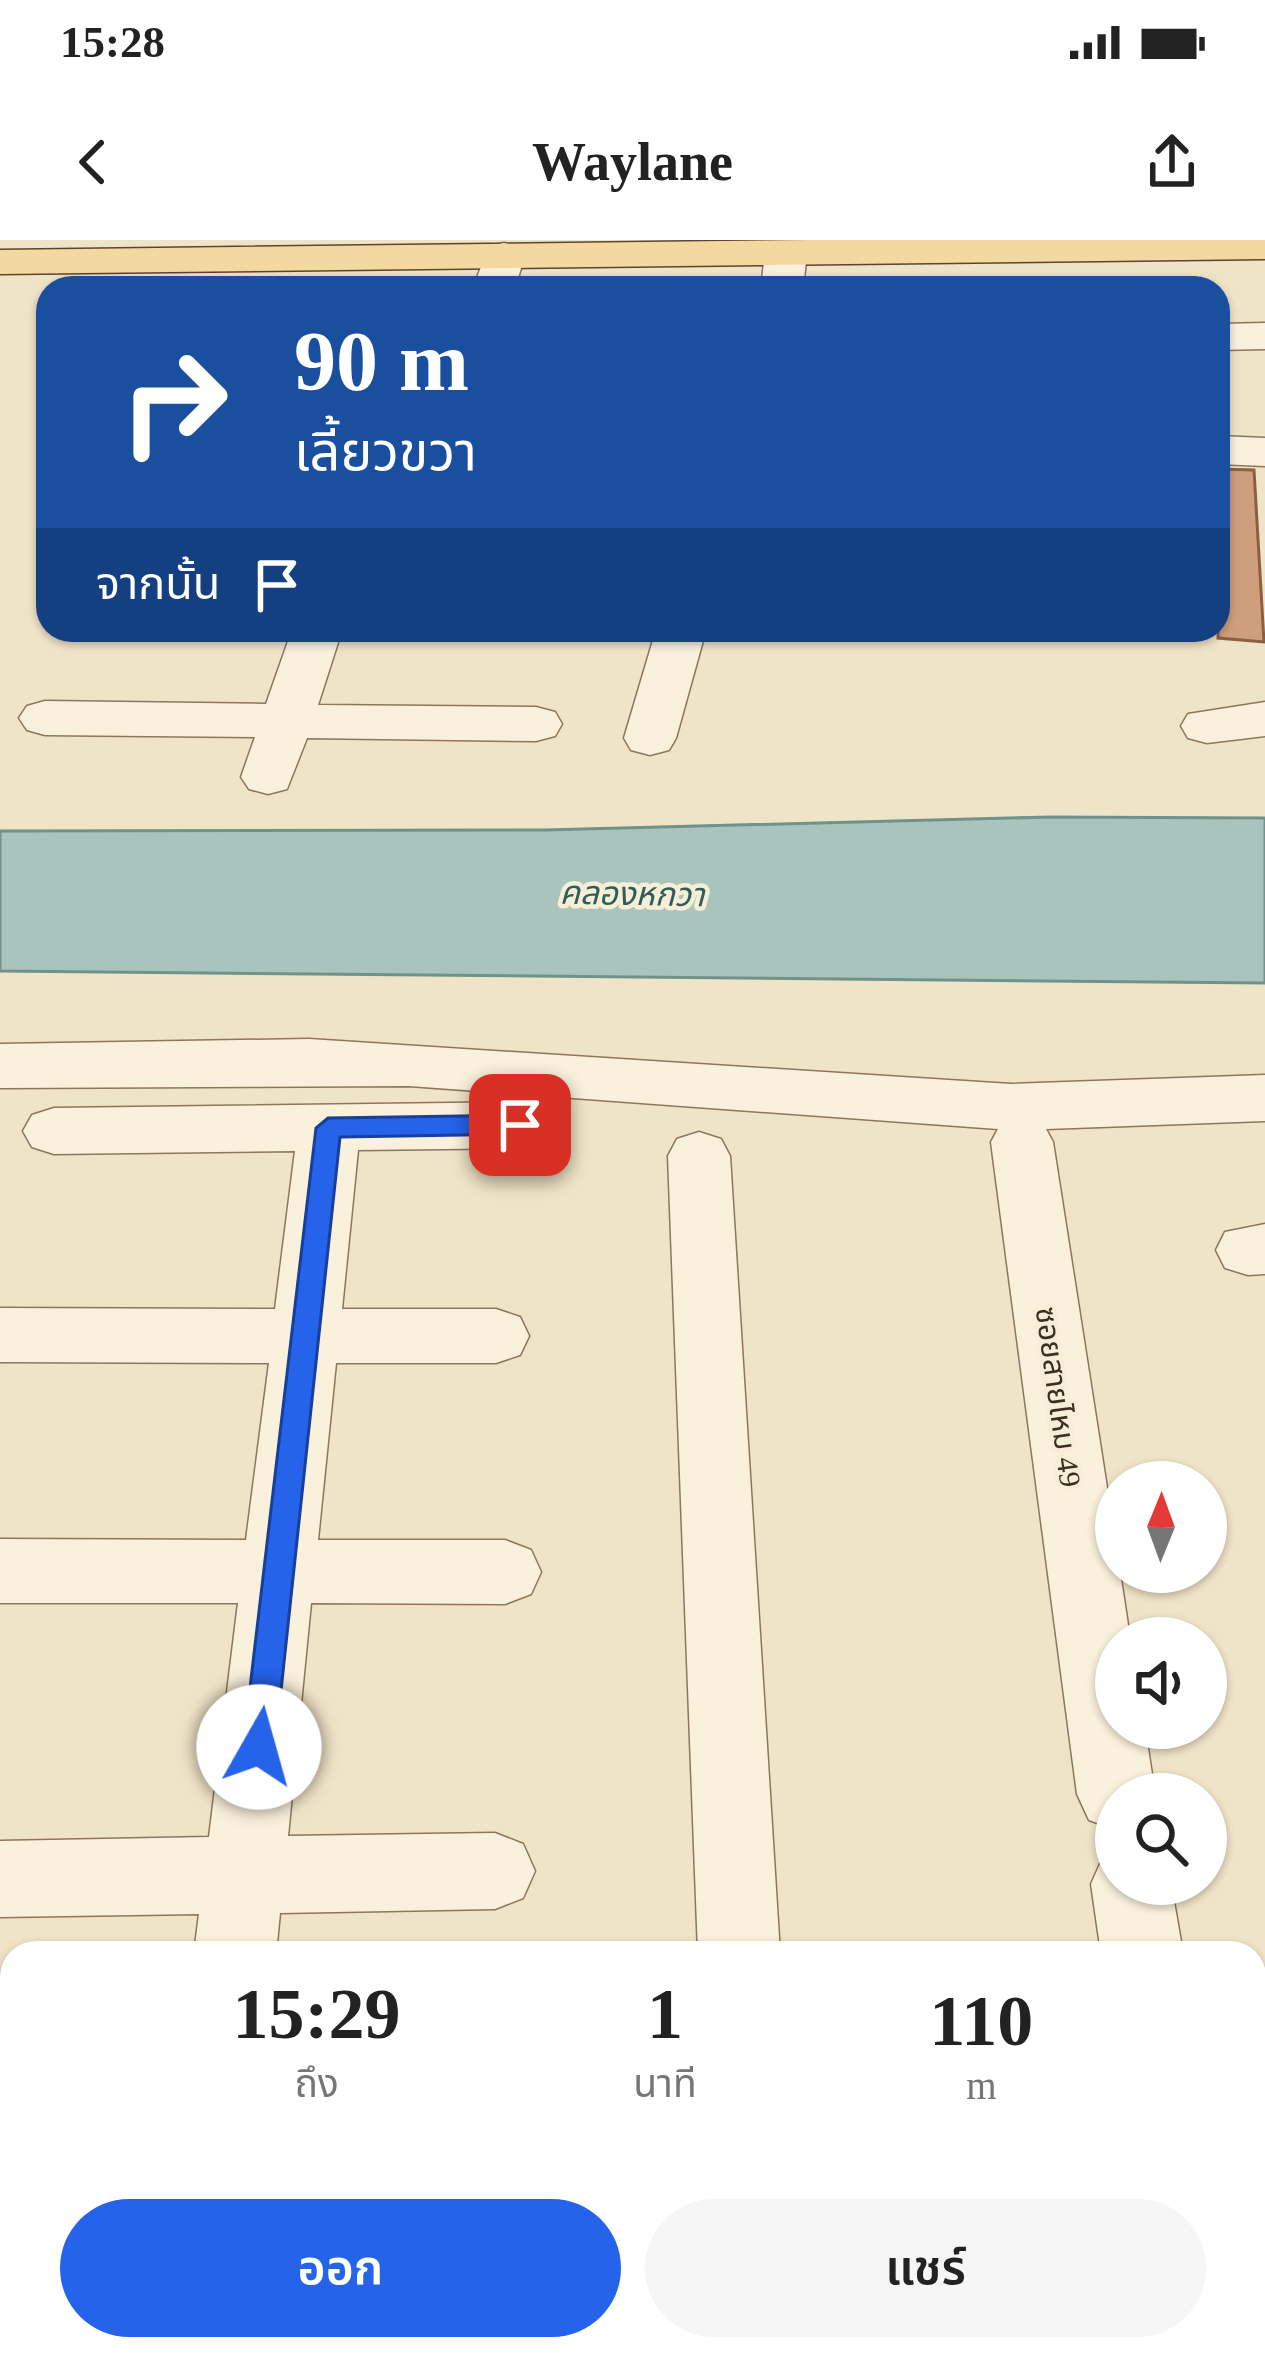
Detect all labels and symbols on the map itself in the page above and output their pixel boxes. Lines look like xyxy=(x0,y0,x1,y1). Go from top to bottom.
water label: คลองหกวา xyxy=(559,875,706,913)
pin xyxy=(469,1074,571,1176)
street label: ซอยสายไหม 49 xyxy=(1030,1305,1087,1489)
north arrow xyxy=(1095,1461,1227,1593)
position arrow xyxy=(196,1684,322,1810)

